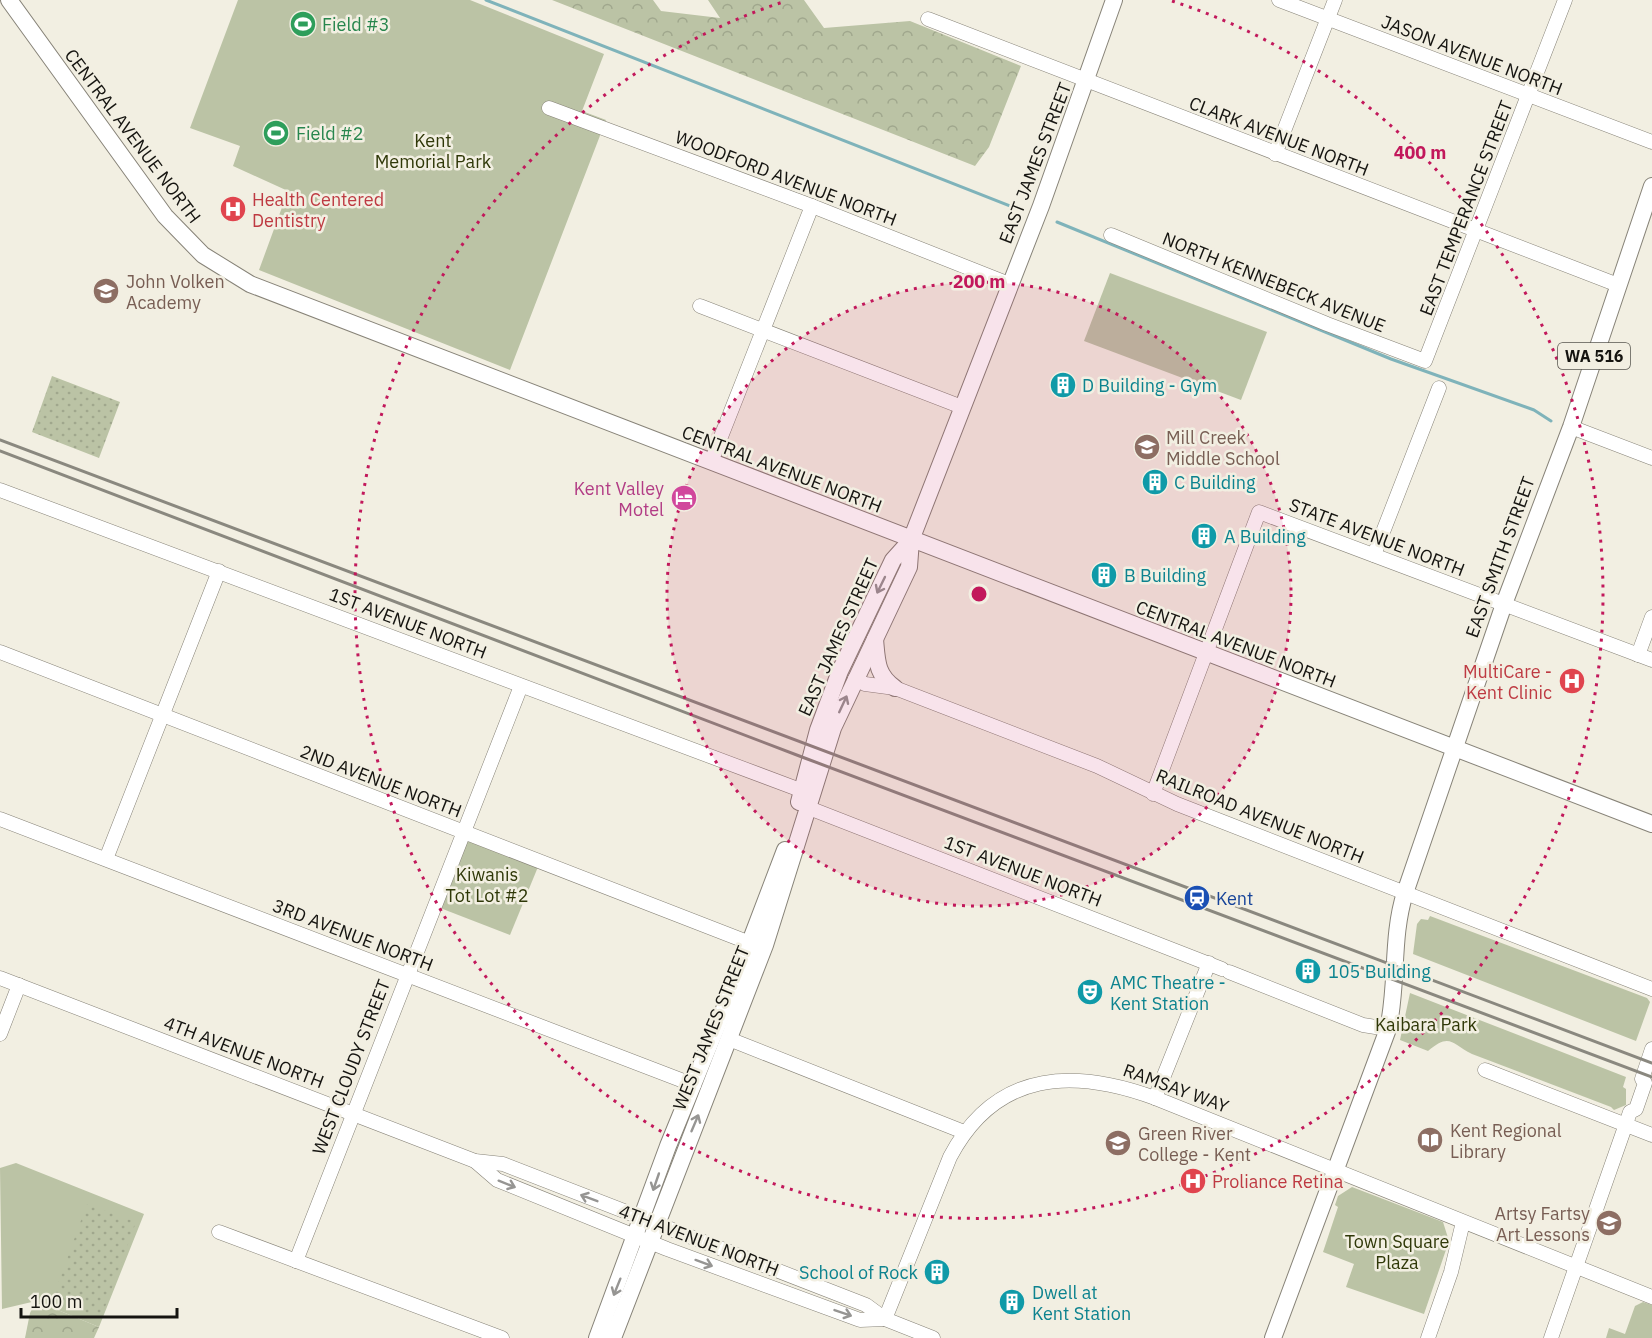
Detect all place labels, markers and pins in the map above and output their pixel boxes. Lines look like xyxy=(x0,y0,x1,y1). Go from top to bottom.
sports icon: Field #3 xyxy=(288,9,318,39)
place label: Field #3 xyxy=(322,13,390,36)
sports icon: Field #2 xyxy=(261,118,291,148)
place label: Field #2 xyxy=(296,122,364,145)
place label: Health Centered Dentistry xyxy=(252,188,384,232)
hospital icon: Health Centered Dentistry xyxy=(218,194,248,224)
place label: John Volken Academy xyxy=(126,270,225,314)
school or university icon: John Volken Academy xyxy=(91,276,121,306)
building icon: D Building - Gym xyxy=(1048,370,1078,400)
place label: D Building - Gym xyxy=(1082,374,1217,397)
place label: Mill Creek Middle School xyxy=(1166,426,1280,470)
school or university icon: Mill Creek Middle School xyxy=(1132,432,1162,462)
building icon: C Building xyxy=(1140,467,1170,497)
place label: C Building xyxy=(1174,471,1256,494)
place label: Kent Valley Motel xyxy=(574,477,664,521)
hotel icon: Kent Valley Motel xyxy=(669,483,699,513)
building icon: A Building xyxy=(1189,521,1219,551)
place label: A Building xyxy=(1224,525,1306,548)
building icon: B Building xyxy=(1089,560,1119,590)
place label: B Building xyxy=(1124,564,1207,587)
centre of rings xyxy=(969,584,989,604)
place label: MultiCare - Kent Clinic xyxy=(1463,660,1552,704)
hospital icon: MultiCare - Kent Clinic xyxy=(1557,666,1587,696)
station icon: Kent xyxy=(1182,883,1212,913)
place label: Kent xyxy=(1216,887,1253,910)
building icon: 105 Building xyxy=(1293,956,1323,986)
place label: 105 Building xyxy=(1328,960,1431,983)
place label: AMC Theatre - Kent Station xyxy=(1110,971,1226,1015)
theatre icon: AMC Theatre - Kent Station xyxy=(1075,977,1105,1007)
place label: Kent Regional Library xyxy=(1450,1119,1562,1163)
place label: Green River College - Kent xyxy=(1138,1122,1251,1166)
library icon: Kent Regional Library xyxy=(1415,1125,1445,1155)
school or university icon: Green River College - Kent xyxy=(1103,1128,1133,1158)
hospital icon: Proliance Retina xyxy=(1178,1166,1208,1196)
place label: Proliance Retina xyxy=(1212,1170,1344,1193)
place label: Artsy Fartsy Art Lessons xyxy=(1494,1202,1590,1246)
school or university icon: Artsy Fartsy Art Lessons xyxy=(1594,1208,1624,1238)
building icon: School of Rock xyxy=(922,1257,952,1287)
place label: School of Rock xyxy=(799,1261,919,1284)
place label: Dwell at Kent Station xyxy=(1032,1281,1131,1325)
building icon: Dwell at Kent Station xyxy=(997,1287,1027,1317)

